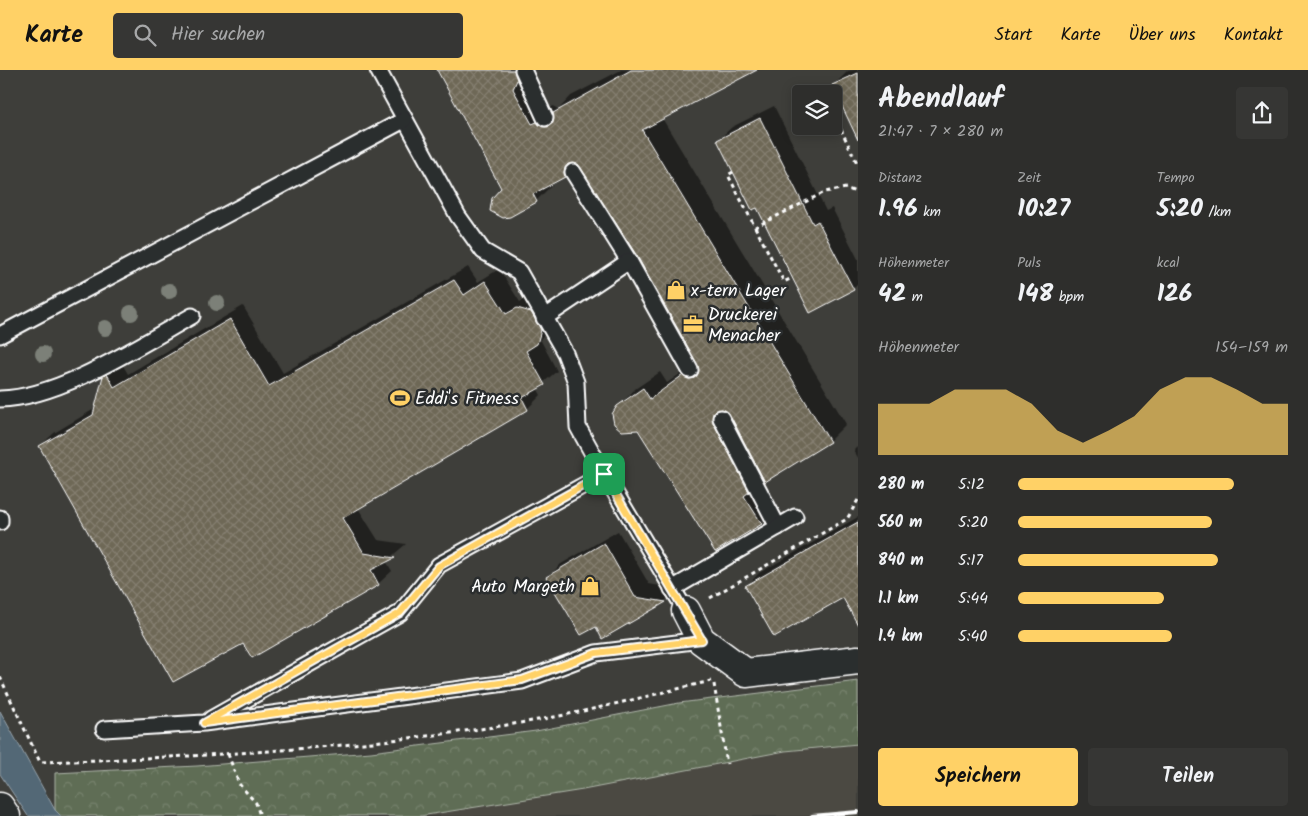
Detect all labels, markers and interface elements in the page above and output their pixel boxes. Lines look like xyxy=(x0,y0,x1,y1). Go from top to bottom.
search box xyxy=(113,13,463,58)
text: Karte xyxy=(25,16,83,55)
text: Hier suchen xyxy=(171,20,265,50)
icon: search xyxy=(131,21,159,49)
text: Start xyxy=(994,21,1032,50)
text: Karte xyxy=(1060,21,1100,50)
text: Über uns xyxy=(1128,21,1196,50)
text: Kontakt xyxy=(1224,21,1283,50)
text: Abendlauf xyxy=(878,77,1003,122)
map controls xyxy=(792,85,842,135)
button: layers xyxy=(792,85,842,135)
button: share xyxy=(1236,87,1288,139)
text: 21:47 · 7 × 280 m xyxy=(878,119,1003,144)
text: Distanz xyxy=(878,167,922,189)
text: Zeit xyxy=(1017,167,1041,189)
text: Tempo xyxy=(1157,167,1195,189)
text: 1.96 xyxy=(878,189,918,229)
text: 10:27 xyxy=(1017,189,1070,229)
text: 5:20 xyxy=(1157,189,1203,229)
text: km xyxy=(918,201,941,223)
text: /km xyxy=(1203,201,1231,223)
text: Höhenmeter xyxy=(878,252,949,274)
text: Puls xyxy=(1017,252,1041,274)
text: kcal xyxy=(1157,252,1179,274)
text: 42 xyxy=(878,274,906,314)
text: 148 xyxy=(1017,274,1053,314)
text: 126 xyxy=(1157,274,1192,314)
place label: x-tern Lager xyxy=(690,277,787,306)
shop icon: x-tern Lager xyxy=(665,279,687,301)
text: m xyxy=(906,286,923,308)
text: bpm xyxy=(1053,286,1084,308)
place label: Druckerei Menacher xyxy=(708,301,781,351)
office icon: Druckerei Menacher xyxy=(682,313,704,335)
text: Höhenmeter xyxy=(878,335,959,360)
text: 154–159 m xyxy=(1215,335,1288,360)
place label: Eddi's Fitness xyxy=(415,385,519,414)
sports icon: Eddi's Fitness xyxy=(389,387,411,409)
pin xyxy=(583,453,625,495)
icon: arrive xyxy=(590,460,618,488)
text: 280 m xyxy=(878,472,924,497)
text: 5:12 xyxy=(958,472,985,497)
text: 560 m xyxy=(878,510,922,535)
text: 5:20 xyxy=(958,510,988,535)
text: 840 m xyxy=(878,548,924,573)
text: 5:17 xyxy=(958,548,983,573)
place label: Auto Margeth xyxy=(471,573,575,602)
shop icon: Auto Margeth xyxy=(579,575,601,597)
text: 1.1 km xyxy=(878,586,919,611)
text: 5:44 xyxy=(958,586,988,611)
text: 1.4 km xyxy=(878,624,923,649)
text: 5:40 xyxy=(958,624,987,649)
button: Speichern xyxy=(878,748,1078,806)
button: Teilen xyxy=(1088,748,1288,806)

